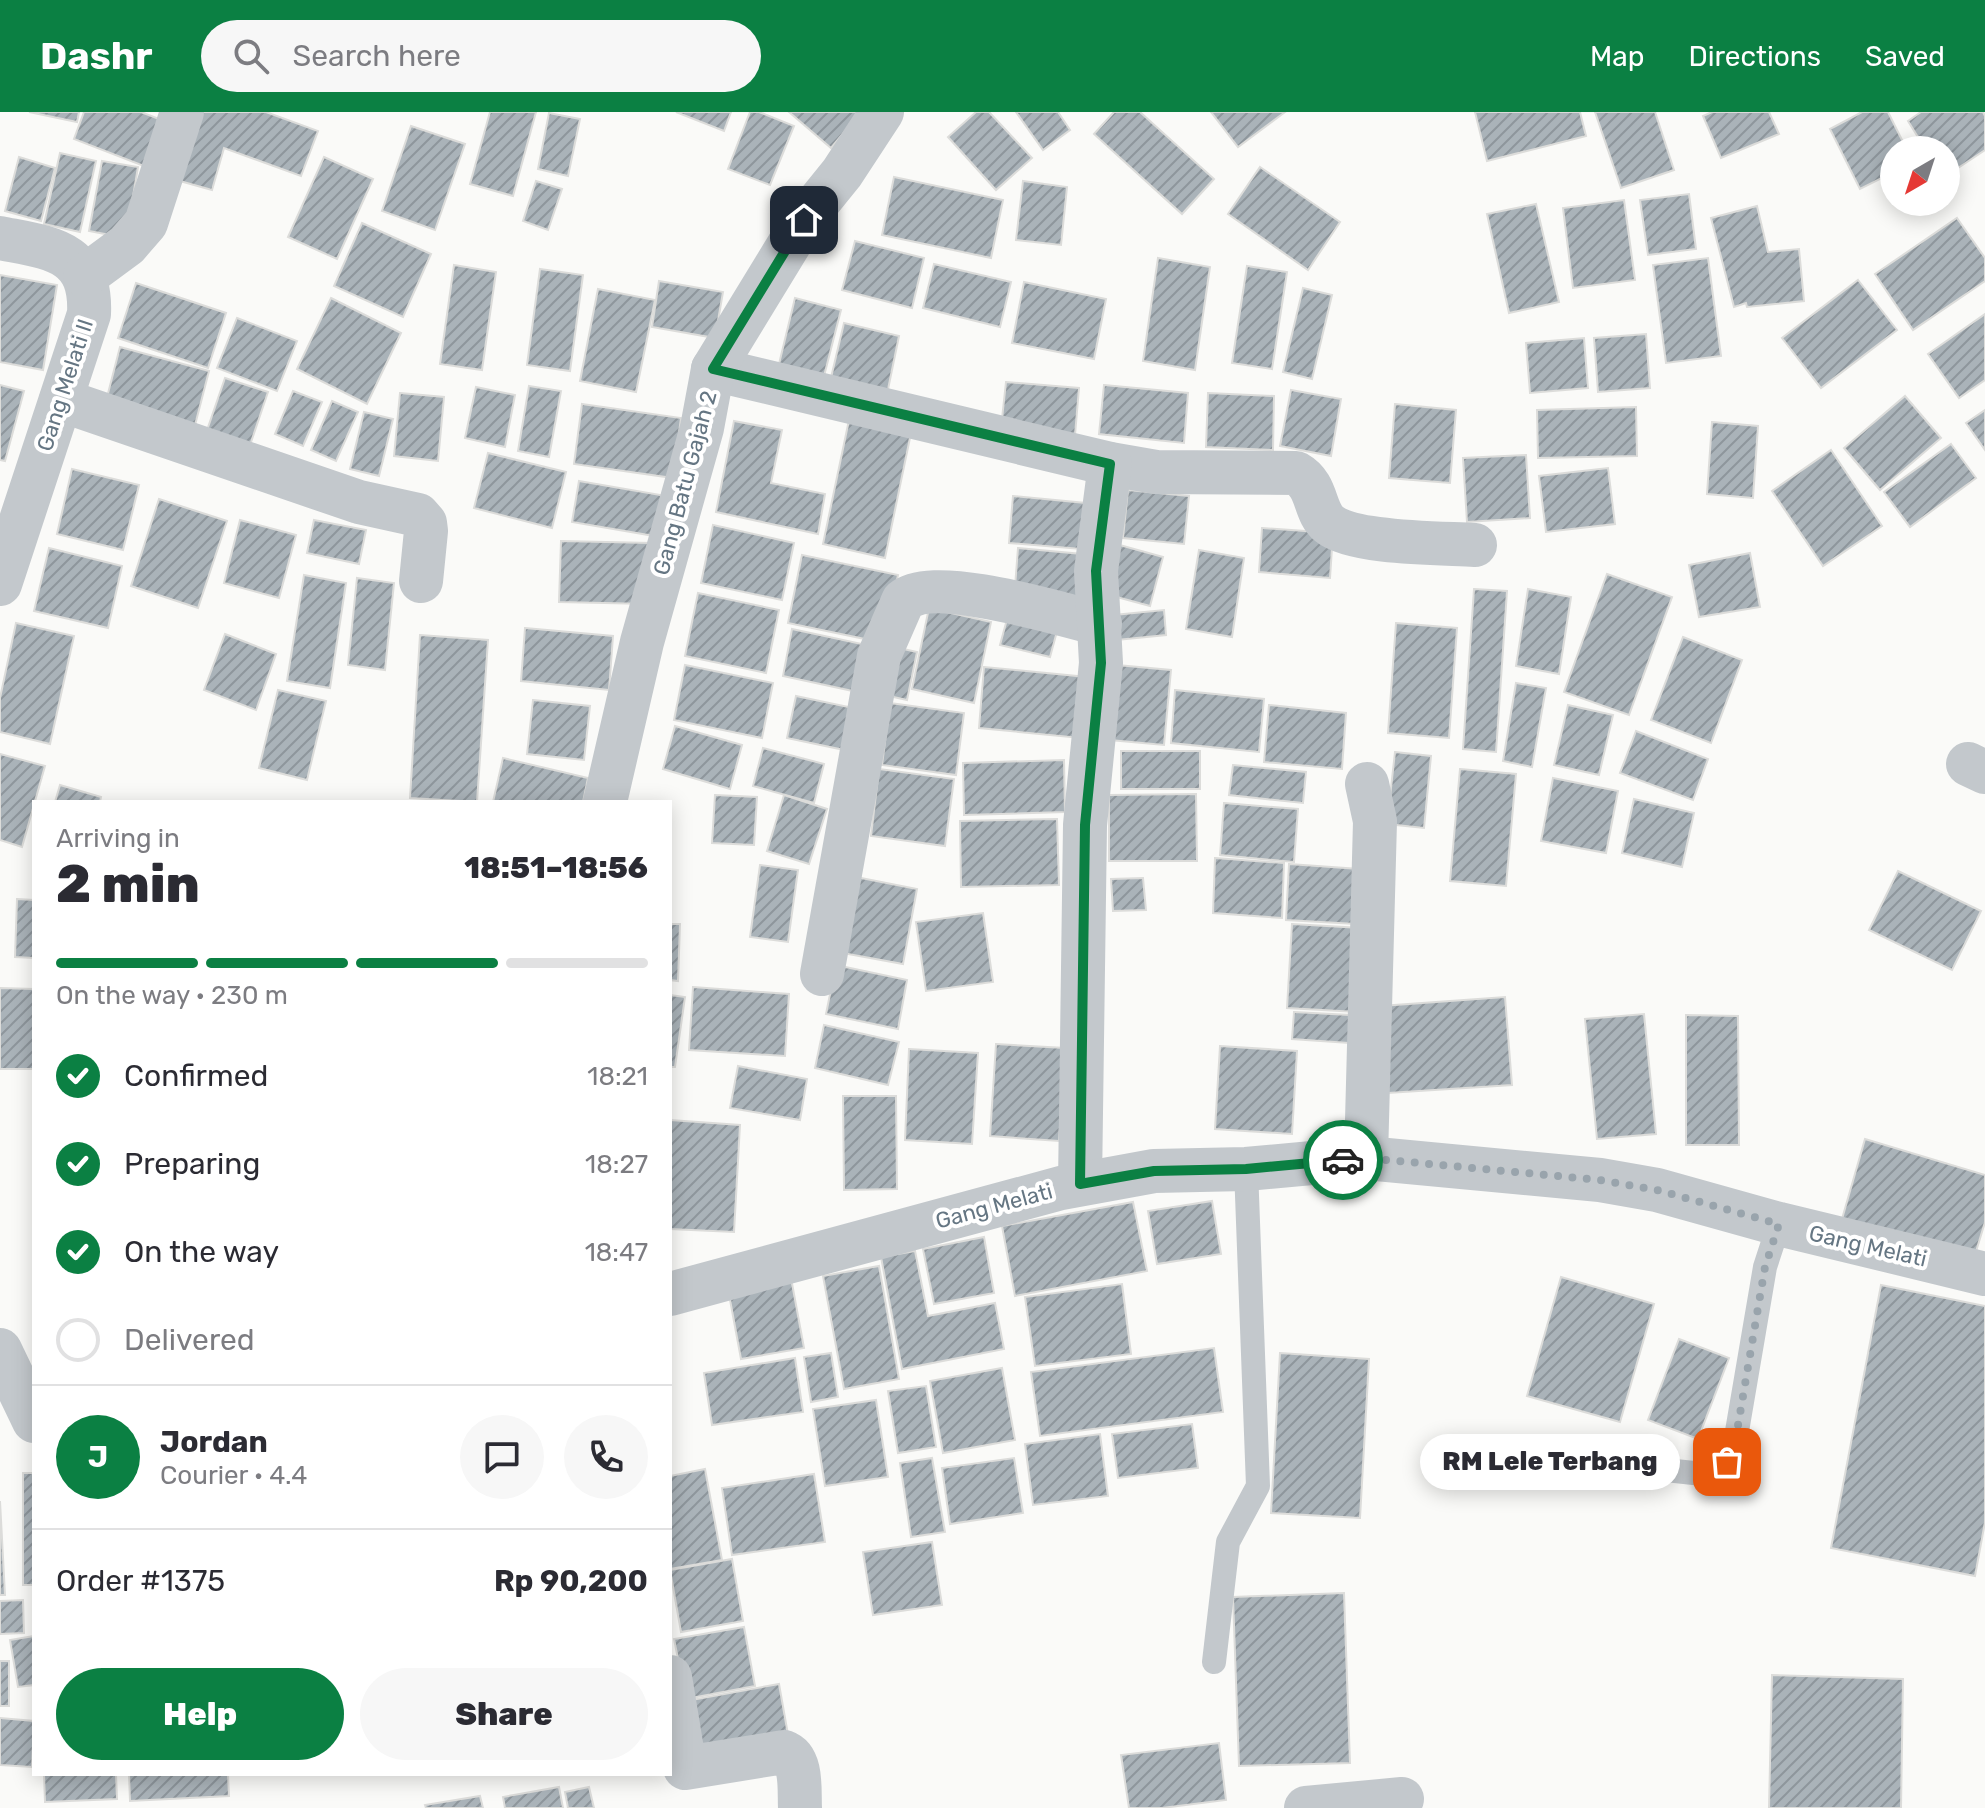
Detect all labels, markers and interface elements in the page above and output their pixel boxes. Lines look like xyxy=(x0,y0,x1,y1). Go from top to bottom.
search box xyxy=(201,20,761,92)
text: Dashr xyxy=(40,33,153,79)
icon: search xyxy=(229,34,273,78)
text: Search here xyxy=(293,38,461,74)
text: Map xyxy=(1590,40,1644,73)
text: Directions xyxy=(1688,40,1821,73)
text: Saved xyxy=(1865,40,1945,73)
north arrow xyxy=(1880,136,1960,216)
map controls xyxy=(1880,136,1960,216)
pin xyxy=(770,186,838,254)
icon: home xyxy=(782,198,826,242)
street label: Gang Melati II xyxy=(31,315,99,455)
street label: Gang Batu Gajah 2 xyxy=(647,388,723,578)
text: Arriving in xyxy=(56,823,180,854)
text: 18:51–18:56 xyxy=(464,850,648,886)
text: 2 min xyxy=(56,853,200,915)
text: On the way · 230 m xyxy=(56,980,288,1011)
icon: check xyxy=(56,1054,100,1098)
text: Confirmed xyxy=(124,1058,268,1094)
text: 18:21 xyxy=(587,1061,648,1092)
courier xyxy=(1303,1120,1383,1200)
icon: car xyxy=(1321,1138,1365,1182)
icon: check xyxy=(56,1142,100,1186)
text: Preparing xyxy=(124,1146,260,1182)
text: 18:27 xyxy=(585,1149,648,1180)
street label: Gang Melati xyxy=(933,1177,1055,1235)
street label: Gang Melati xyxy=(1806,1219,1930,1273)
icon: check xyxy=(56,1230,100,1274)
text: On the way xyxy=(124,1234,279,1270)
text: 18:47 xyxy=(585,1237,648,1268)
text: Delivered xyxy=(124,1322,255,1358)
button: chat xyxy=(460,1415,544,1499)
button: phone xyxy=(564,1415,648,1499)
text: Jordan xyxy=(160,1424,268,1460)
pin xyxy=(1693,1428,1761,1496)
callout: RM Lele Terbang xyxy=(1419,1434,1679,1490)
text: J xyxy=(88,1439,108,1475)
icon: bag xyxy=(1705,1440,1749,1484)
text: RM Lele Terbang xyxy=(1442,1446,1658,1477)
text: Courier · 4.4 xyxy=(160,1460,307,1491)
text: Order #1375 xyxy=(56,1563,225,1599)
text: Rp 90,200 xyxy=(494,1563,648,1599)
button: Help xyxy=(56,1668,344,1760)
button: Share xyxy=(360,1668,648,1760)

